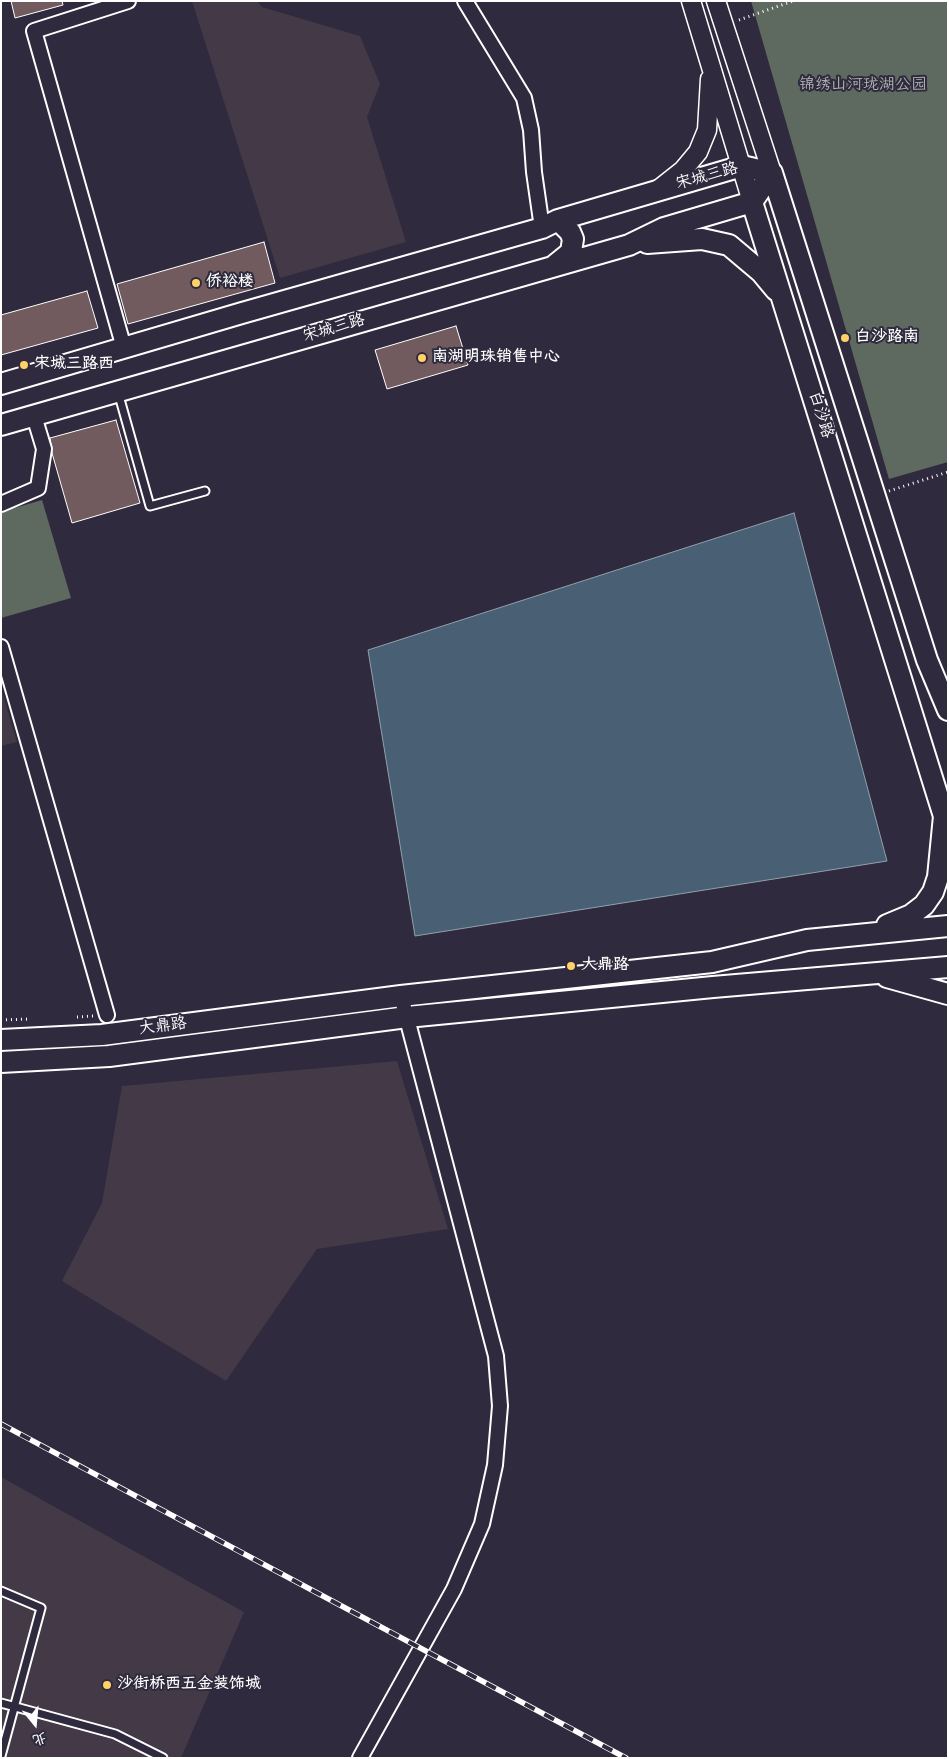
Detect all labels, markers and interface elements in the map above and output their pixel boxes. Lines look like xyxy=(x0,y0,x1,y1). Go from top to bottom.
park label: 锦绣山河珑湖公园 xyxy=(799,76,927,96)
street label: 宋城三路 xyxy=(674,159,740,195)
place label: 侨裕楼 xyxy=(206,273,254,293)
marker: 侨裕楼 xyxy=(190,277,202,289)
street label: 宋城三路 xyxy=(301,311,367,347)
place label: 白沙路南 xyxy=(855,328,919,348)
marker: 白沙路南 xyxy=(839,332,851,344)
place label: 南湖明珠销售中心 xyxy=(432,348,560,368)
marker: 南湖明珠销售中心 xyxy=(416,352,428,364)
place label: 宋城三路西 xyxy=(34,355,114,375)
marker: 宋城三路西 xyxy=(18,359,30,371)
street label: 白沙路 xyxy=(804,389,836,441)
place label: 大鼎路 xyxy=(581,956,629,976)
marker: 大鼎路 xyxy=(565,960,577,972)
street label: 大鼎路 xyxy=(138,1015,188,1039)
place label: 沙街桥西五金装饰城 xyxy=(117,1675,261,1695)
marker: 沙街桥西五金装饰城 xyxy=(101,1679,113,1691)
north arrow xyxy=(10,1699,60,1749)
text: 北 xyxy=(30,1728,49,1749)

